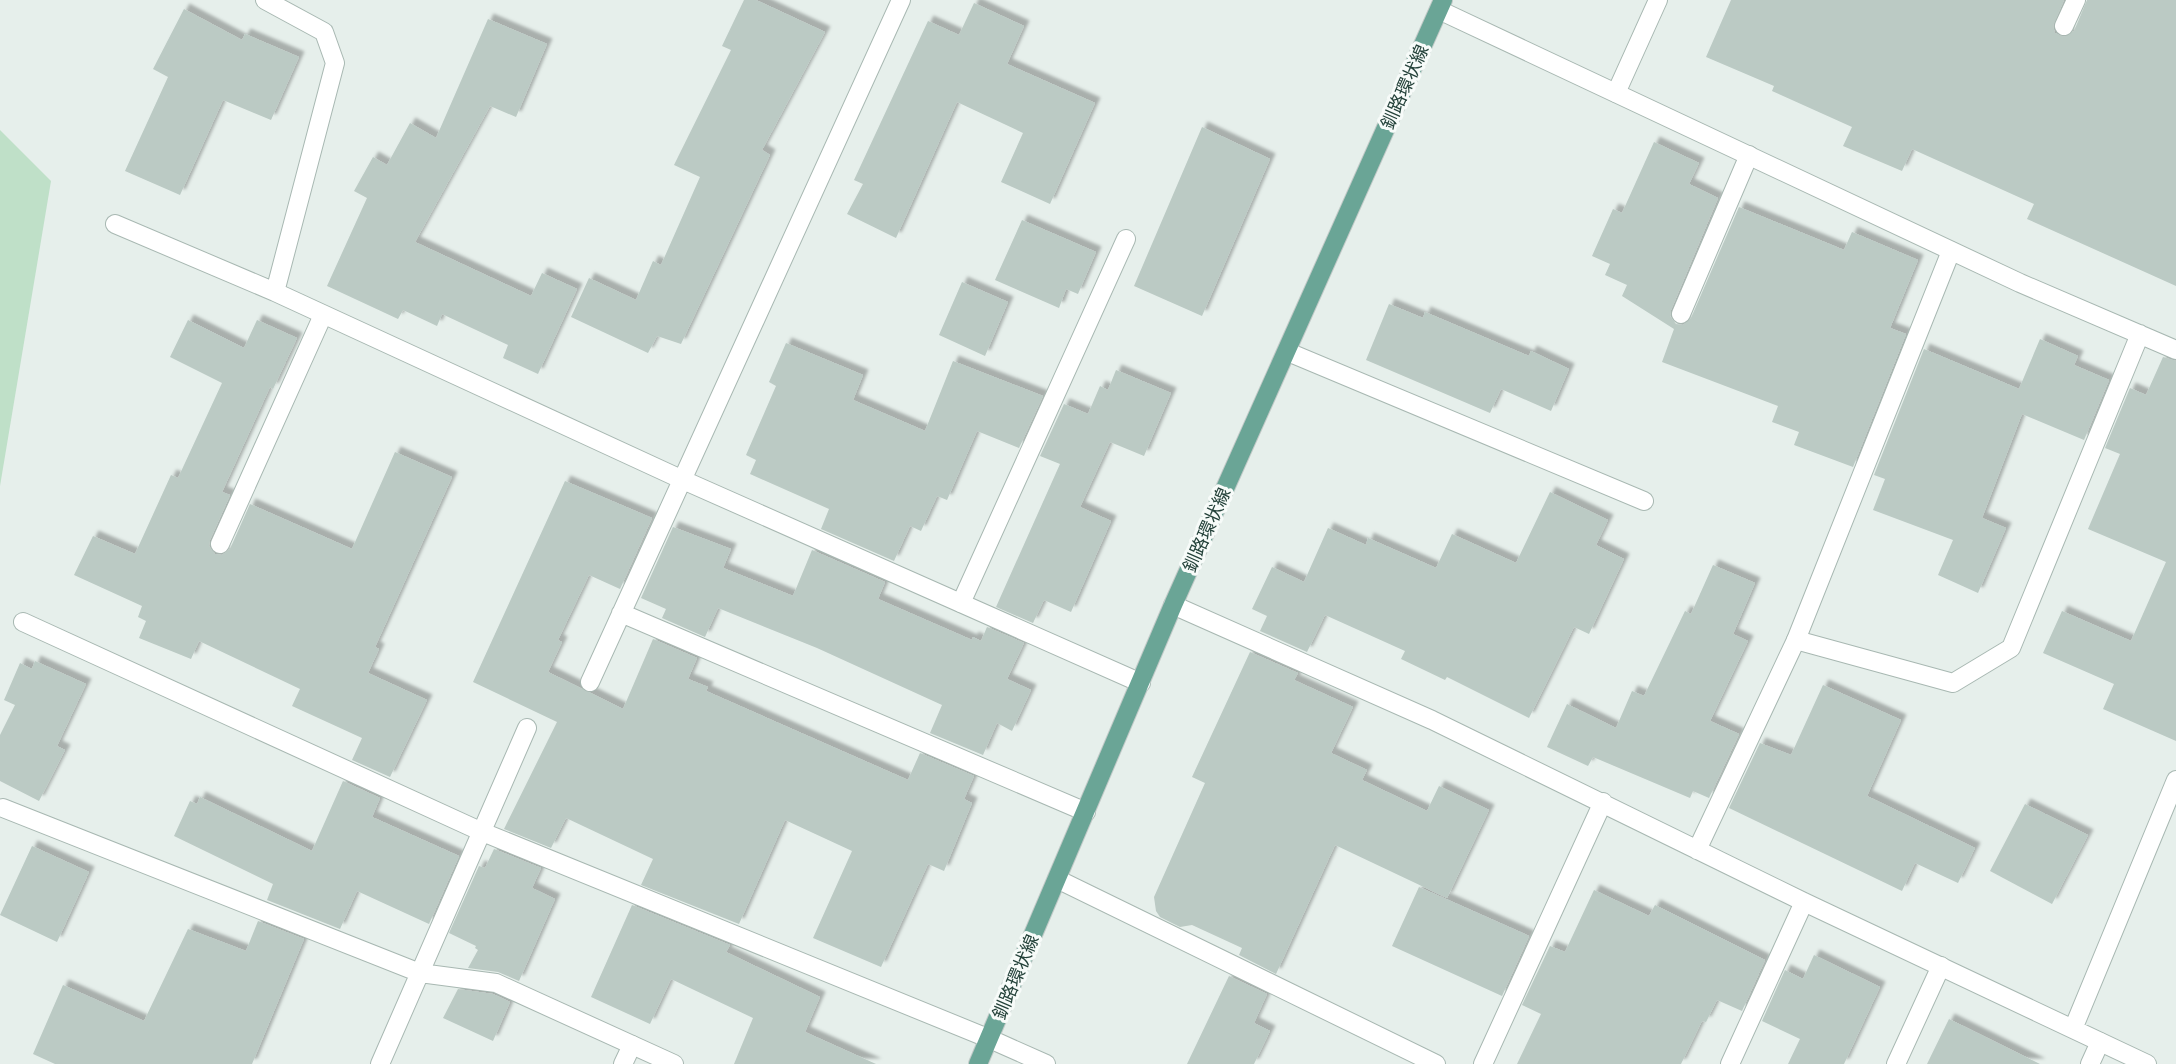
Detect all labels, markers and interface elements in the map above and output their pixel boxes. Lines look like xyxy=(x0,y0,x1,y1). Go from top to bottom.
street label: 釧路環状線 xyxy=(1377,41,1433,133)
street label: 釧路環状線 xyxy=(1179,484,1235,576)
street label: 釧路環状線 xyxy=(988,931,1044,1023)

